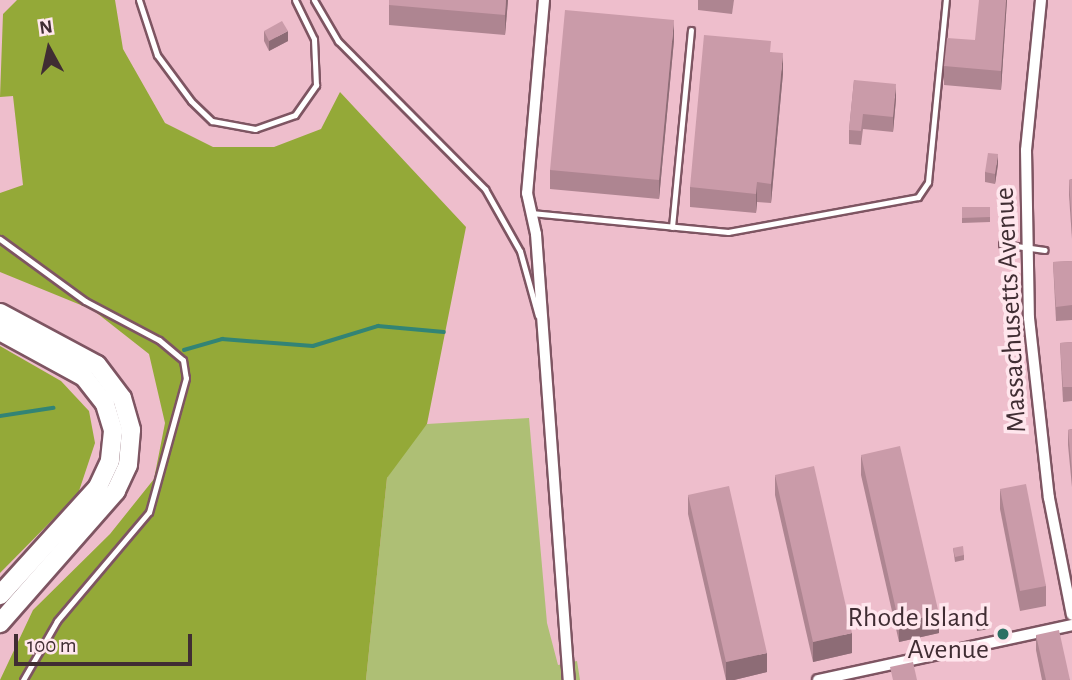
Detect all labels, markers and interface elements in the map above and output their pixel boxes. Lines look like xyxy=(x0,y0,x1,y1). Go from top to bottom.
north arrow xyxy=(14,14,84,84)
text: N xyxy=(38,17,54,38)
street label: Massachusetts Avenue xyxy=(988,186,1034,434)
place label: Rhode Island Avenue xyxy=(848,601,989,667)
scale bar xyxy=(18,620,196,664)
marker: Rhode Island Avenue xyxy=(995,626,1011,642)
text: 100 m xyxy=(27,635,77,656)

